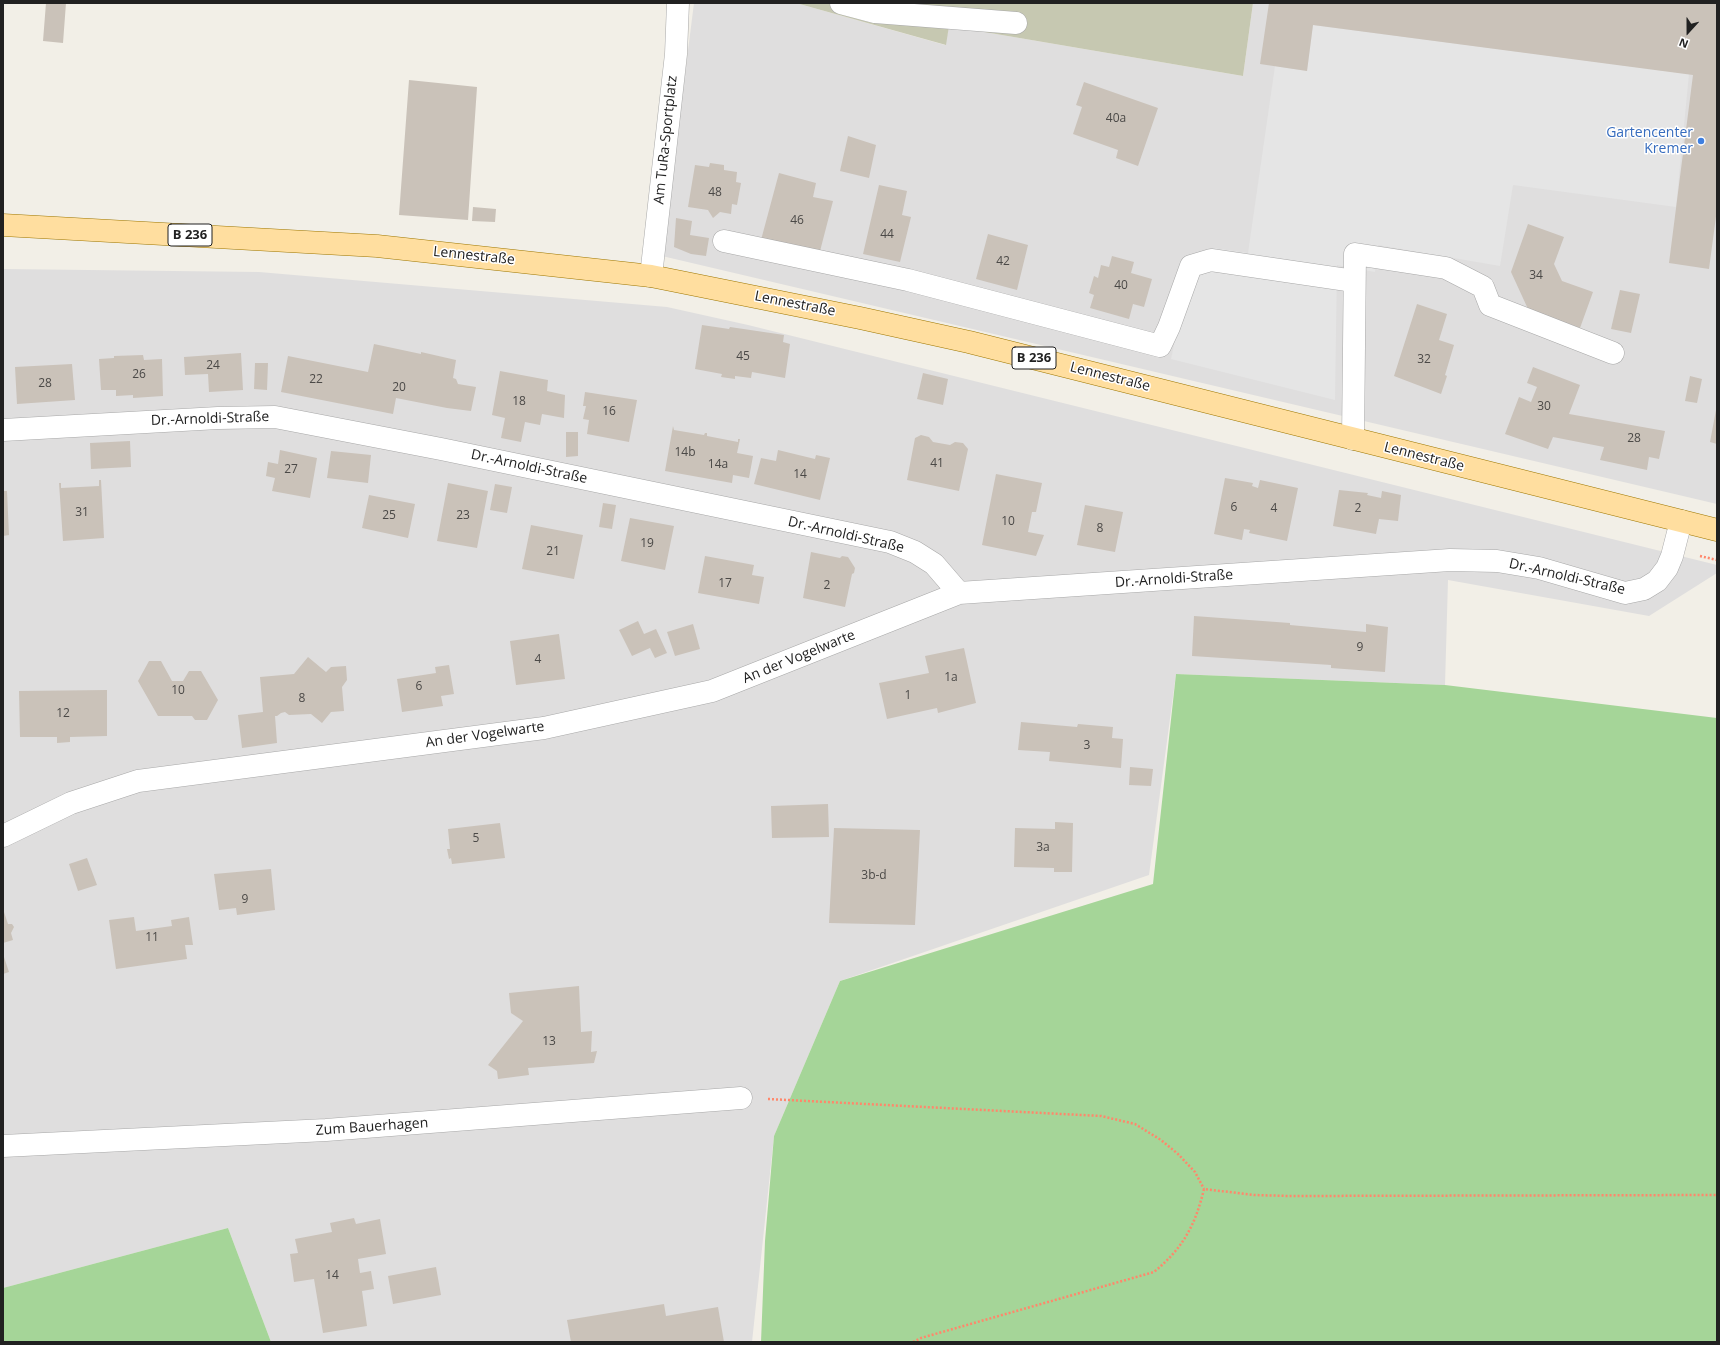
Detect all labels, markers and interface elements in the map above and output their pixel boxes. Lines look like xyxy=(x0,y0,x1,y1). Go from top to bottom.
north arrow xyxy=(1668,12,1708,52)
text: N xyxy=(1677,35,1690,52)
street label: Am TuRa-Sportplatz xyxy=(651,75,681,205)
house number: 40a xyxy=(1106,112,1126,126)
place label: Gartencenter Kremer xyxy=(1606,125,1693,158)
marker: Gartencenter Kremer xyxy=(1696,136,1706,146)
house number: 48 xyxy=(708,186,722,200)
house number: 46 xyxy=(790,214,804,228)
road number: B 236 xyxy=(168,224,212,246)
house number: 44 xyxy=(880,228,894,242)
street label: Lennestraße xyxy=(432,243,516,269)
house number: 42 xyxy=(996,255,1010,269)
house number: 34 xyxy=(1529,269,1543,283)
house number: 40 xyxy=(1114,279,1128,293)
street label: Lennestraße xyxy=(753,288,837,320)
road number: B 236 xyxy=(1012,347,1056,369)
house number: 45 xyxy=(736,350,750,364)
house number: 32 xyxy=(1417,353,1431,367)
house number: 24 xyxy=(206,359,220,373)
street label: Lennestraße xyxy=(1068,359,1152,395)
house number: 26 xyxy=(132,368,146,382)
house number: 22 xyxy=(309,373,323,387)
house number: 28 xyxy=(38,377,52,391)
house number: 20 xyxy=(392,381,406,395)
house number: 18 xyxy=(512,395,526,409)
house number: 30 xyxy=(1537,400,1551,414)
house number: 16 xyxy=(602,405,616,419)
street label: Dr.-Arnoldi-Straße xyxy=(150,409,270,429)
house number: 28 xyxy=(1627,432,1641,446)
street label: Lennestraße xyxy=(1382,439,1466,475)
street label: Dr.-Arnoldi-Straße xyxy=(469,446,589,488)
house number: 14b xyxy=(674,446,696,460)
house number: 41 xyxy=(930,457,944,471)
house number: 14a xyxy=(708,458,728,472)
house number: 27 xyxy=(284,463,298,477)
house number: 14 xyxy=(793,468,807,482)
house number: 6 xyxy=(1231,501,1237,515)
house number: 4 xyxy=(1271,502,1277,516)
house number: 2 xyxy=(1355,502,1361,516)
house number: 31 xyxy=(75,506,89,520)
house number: 25 xyxy=(382,509,396,523)
house number: 23 xyxy=(456,509,470,523)
street label: Dr.-Arnoldi-Straße xyxy=(786,513,906,557)
house number: 10 xyxy=(1001,515,1015,529)
house number: 8 xyxy=(1097,522,1103,536)
house number: 19 xyxy=(640,537,654,551)
house number: 21 xyxy=(546,545,560,559)
street label: Dr.-Arnoldi-Straße xyxy=(1507,555,1627,599)
street label: Dr.-Arnoldi-Straße xyxy=(1114,566,1234,592)
house number: 17 xyxy=(718,577,732,591)
house number: 2 xyxy=(824,579,830,593)
street label: An der Vogelwarte xyxy=(740,627,858,687)
house number: 9 xyxy=(1357,641,1363,655)
house number: 4 xyxy=(535,653,541,667)
house number: 1a xyxy=(944,671,958,685)
house number: 6 xyxy=(416,680,422,694)
house number: 10 xyxy=(171,684,185,698)
house number: 1 xyxy=(905,689,911,703)
house number: 8 xyxy=(299,692,305,706)
house number: 12 xyxy=(56,707,70,721)
street label: An der Vogelwarte xyxy=(425,718,545,752)
house number: 3 xyxy=(1084,739,1090,753)
house number: 5 xyxy=(473,832,479,846)
house number: 3a xyxy=(1036,841,1050,855)
house number: 3b-d xyxy=(861,869,887,883)
house number: 9 xyxy=(242,893,248,907)
house number: 11 xyxy=(145,931,159,945)
house number: 13 xyxy=(542,1035,556,1049)
street label: Zum Bauerhagen xyxy=(315,1115,429,1139)
house number: 14 xyxy=(325,1269,339,1283)

